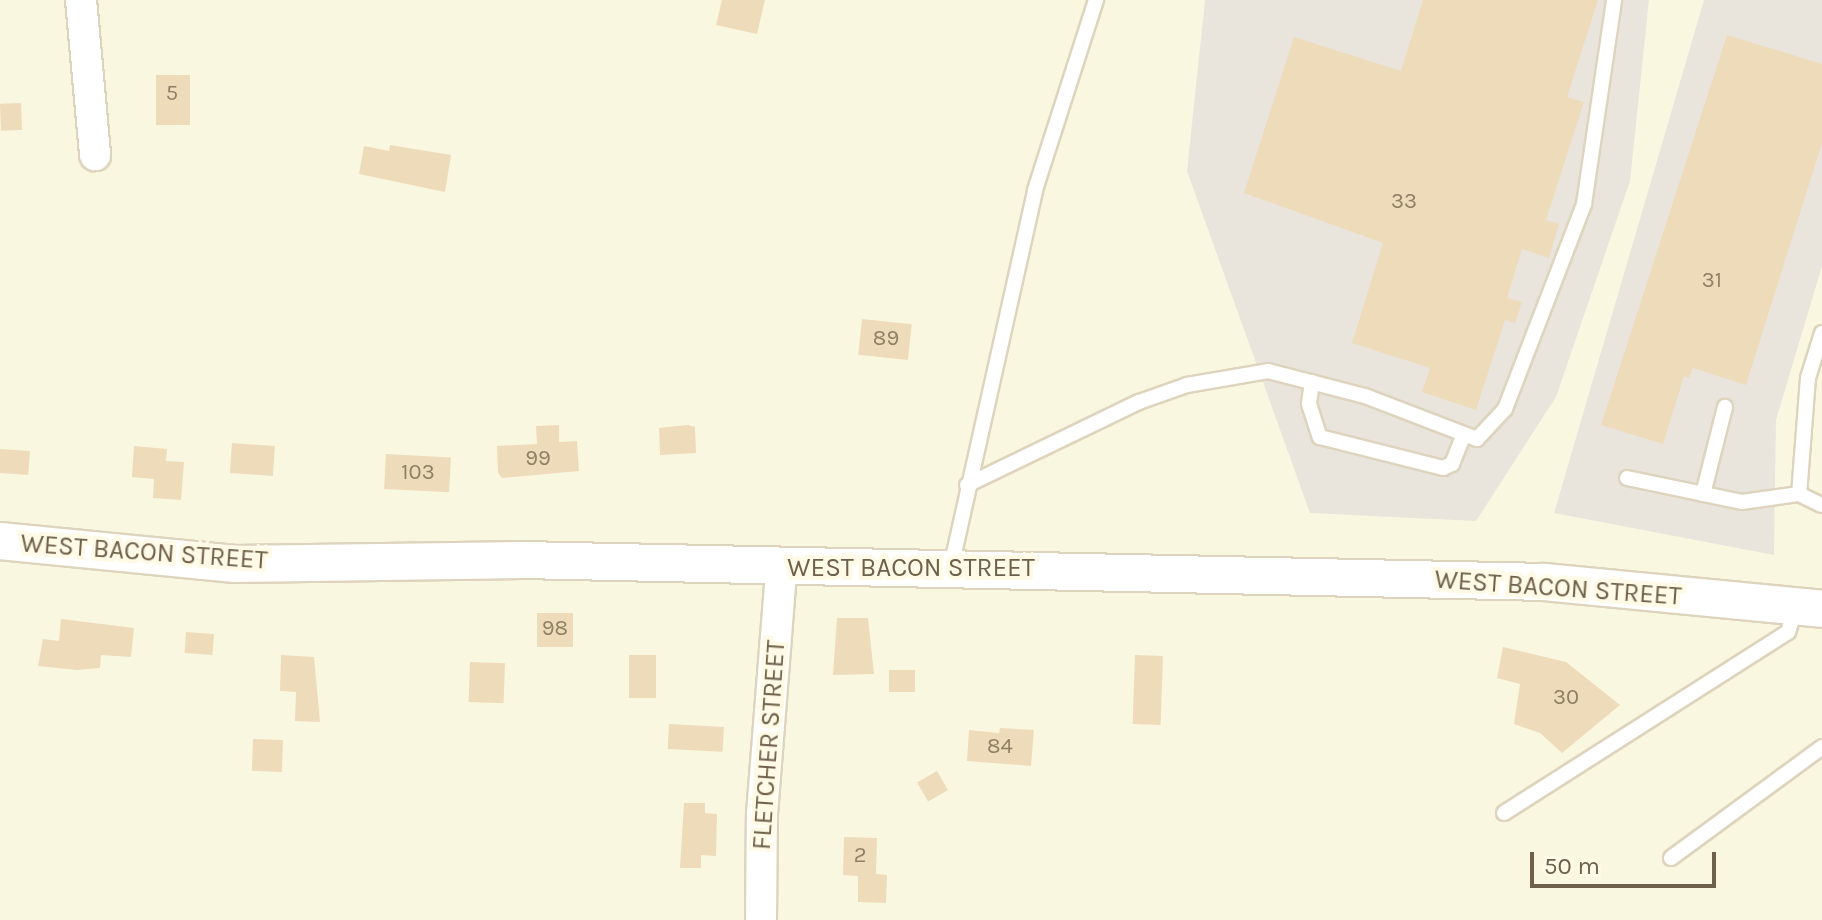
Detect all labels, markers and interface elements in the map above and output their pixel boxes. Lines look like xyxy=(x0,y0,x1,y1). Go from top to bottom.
house number: 5 xyxy=(166,81,178,107)
house number: 33 xyxy=(1391,189,1417,215)
house number: 31 xyxy=(1702,268,1722,294)
house number: 89 xyxy=(873,326,899,352)
house number: 99 xyxy=(525,446,551,472)
house number: 103 xyxy=(401,460,435,486)
street label: WEST BACON STREET xyxy=(19,528,269,576)
street label: WEST BACON STREET xyxy=(787,552,1035,584)
street label: WEST BACON STREET xyxy=(1433,564,1683,612)
house number: 98 xyxy=(542,616,568,642)
street label: FLETCHER STREET xyxy=(746,639,792,851)
house number: 30 xyxy=(1553,685,1579,711)
house number: 84 xyxy=(987,734,1013,760)
scale bar xyxy=(1534,836,1720,886)
house number: 2 xyxy=(854,843,866,869)
text: 50 m xyxy=(1544,852,1600,880)

